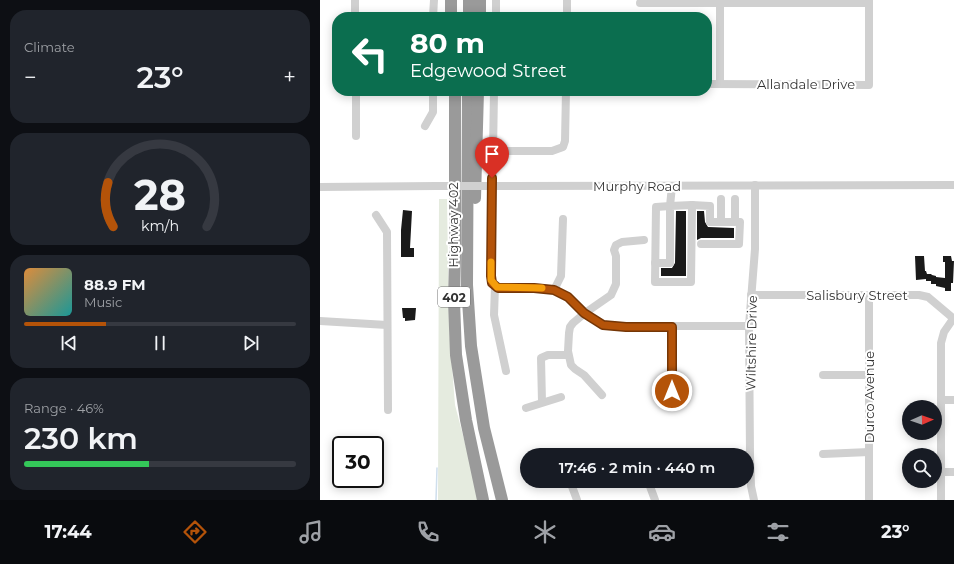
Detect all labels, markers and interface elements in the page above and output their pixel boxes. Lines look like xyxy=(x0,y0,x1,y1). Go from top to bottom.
text: 80 m xyxy=(410,26,485,60)
icon: left xyxy=(344,28,396,80)
text: Climate xyxy=(24,39,75,55)
text: 23° xyxy=(136,59,184,96)
text: Edgewood Street xyxy=(410,60,567,82)
text: − xyxy=(24,64,37,91)
text: + xyxy=(283,64,296,91)
street label: Allandale Drive xyxy=(757,76,855,92)
pin xyxy=(475,137,509,178)
icon: arrive xyxy=(481,143,503,165)
text: 28 xyxy=(134,170,186,220)
street label: Murphy Road xyxy=(593,178,681,194)
street label: Highway 402 xyxy=(445,182,461,268)
text: km/h xyxy=(141,216,179,234)
text: 88.9 FM xyxy=(84,275,146,294)
road number: 402 xyxy=(438,287,470,307)
street label: Salisbury Street xyxy=(806,287,908,303)
text: Music xyxy=(84,294,122,310)
street label: Wiltshire Drive xyxy=(742,295,760,391)
icon: previous xyxy=(58,332,80,354)
icon: pause xyxy=(149,332,171,354)
icon: next xyxy=(240,332,262,354)
street label: Durco Avenue xyxy=(861,351,877,443)
position arrow xyxy=(651,370,693,412)
text: Range · 46% xyxy=(24,400,104,416)
north arrow xyxy=(902,400,942,440)
map controls xyxy=(902,400,942,488)
text: 230 km xyxy=(24,420,138,457)
speed limit sign: 30 xyxy=(332,436,384,488)
button: search xyxy=(902,448,942,488)
text: 17:46 · 2 min · 440 m xyxy=(559,458,715,477)
icon: directions xyxy=(181,518,209,546)
icon: music xyxy=(297,518,325,546)
icon: phone xyxy=(414,518,442,546)
icon: climate xyxy=(531,518,559,546)
icon: car xyxy=(648,518,676,546)
icon: filters xyxy=(764,518,792,546)
text: 17:44 xyxy=(44,521,92,543)
text: 23° xyxy=(881,521,910,543)

